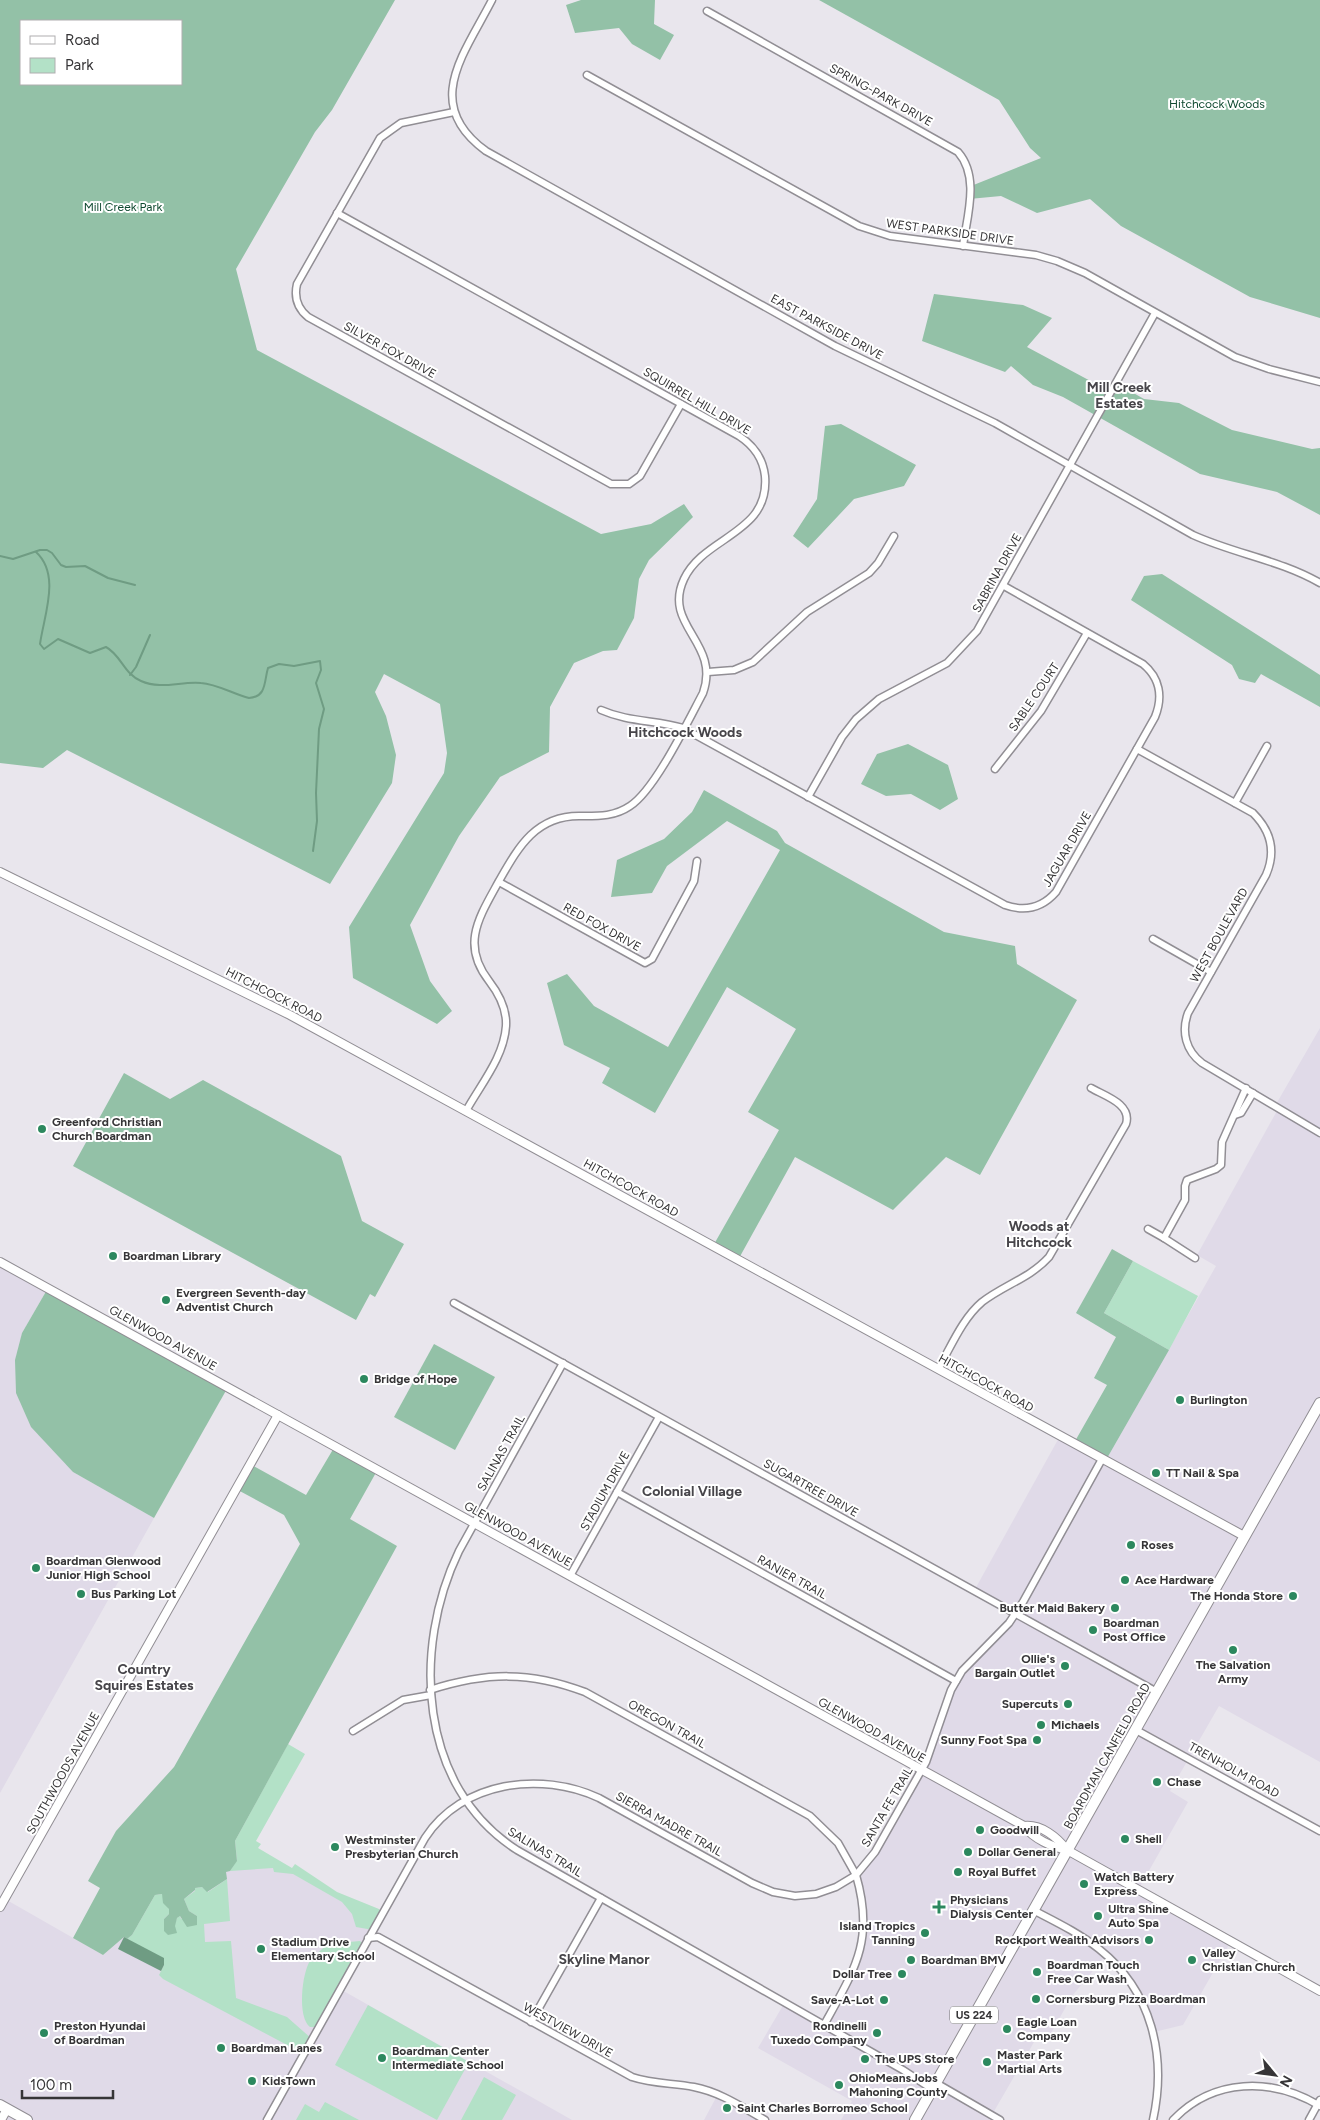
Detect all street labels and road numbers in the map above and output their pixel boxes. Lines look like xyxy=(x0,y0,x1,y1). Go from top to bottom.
street label: SPRING-PARK DRIVE xyxy=(827,61,935,129)
street label: WEST PARKSIDE DRIVE xyxy=(885,216,1015,248)
street label: EAST PARKSIDE DRIVE xyxy=(768,291,886,363)
street label: SILVER FOX DRIVE xyxy=(341,319,439,381)
street label: SQUIRREL HILL DRIVE xyxy=(641,364,753,438)
street label: SABRINA DRIVE xyxy=(969,531,1025,615)
street label: SABLE COURT xyxy=(1006,660,1062,734)
street label: JAGUAR DRIVE xyxy=(1040,809,1094,889)
street label: WEST BOULEVARD xyxy=(1187,885,1251,985)
street label: RED FOX DRIVE xyxy=(561,900,643,954)
street label: HITCHCOCK ROAD xyxy=(223,965,325,1025)
street label: HITCHCOCK ROAD xyxy=(581,1156,681,1220)
street label: GLENWOOD AVENUE xyxy=(107,1303,219,1373)
street label: HITCHCOCK ROAD xyxy=(936,1351,1036,1415)
street label: SALINAS TRAIL xyxy=(474,1412,528,1493)
street label: STADIUM DRIVE xyxy=(577,1449,633,1533)
street label: SUGARTREE DRIVE xyxy=(761,1456,861,1520)
street label: GLENWOOD AVENUE xyxy=(462,1499,574,1569)
street label: RANIER TRAIL xyxy=(755,1552,830,1602)
street label: BOARDMAN CANFIELD ROAD xyxy=(1061,1681,1153,1831)
street label: GLENWOOD AVENUE xyxy=(816,1695,928,1765)
street label: OREGON TRAIL xyxy=(626,1697,709,1751)
street label: SOUTHWOODS AVENUE xyxy=(24,1710,102,1836)
street label: TRENHOLM ROAD xyxy=(1186,1739,1282,1801)
street label: SANTA FE TRAIL xyxy=(858,1764,916,1849)
street label: SIERRA MADRE TRAIL xyxy=(613,1789,725,1860)
street label: SALINAS TRAIL xyxy=(505,1824,585,1880)
street label: WESTVIEW DRIVE xyxy=(521,2000,615,2060)
road number: US 224 xyxy=(950,2006,998,2024)

